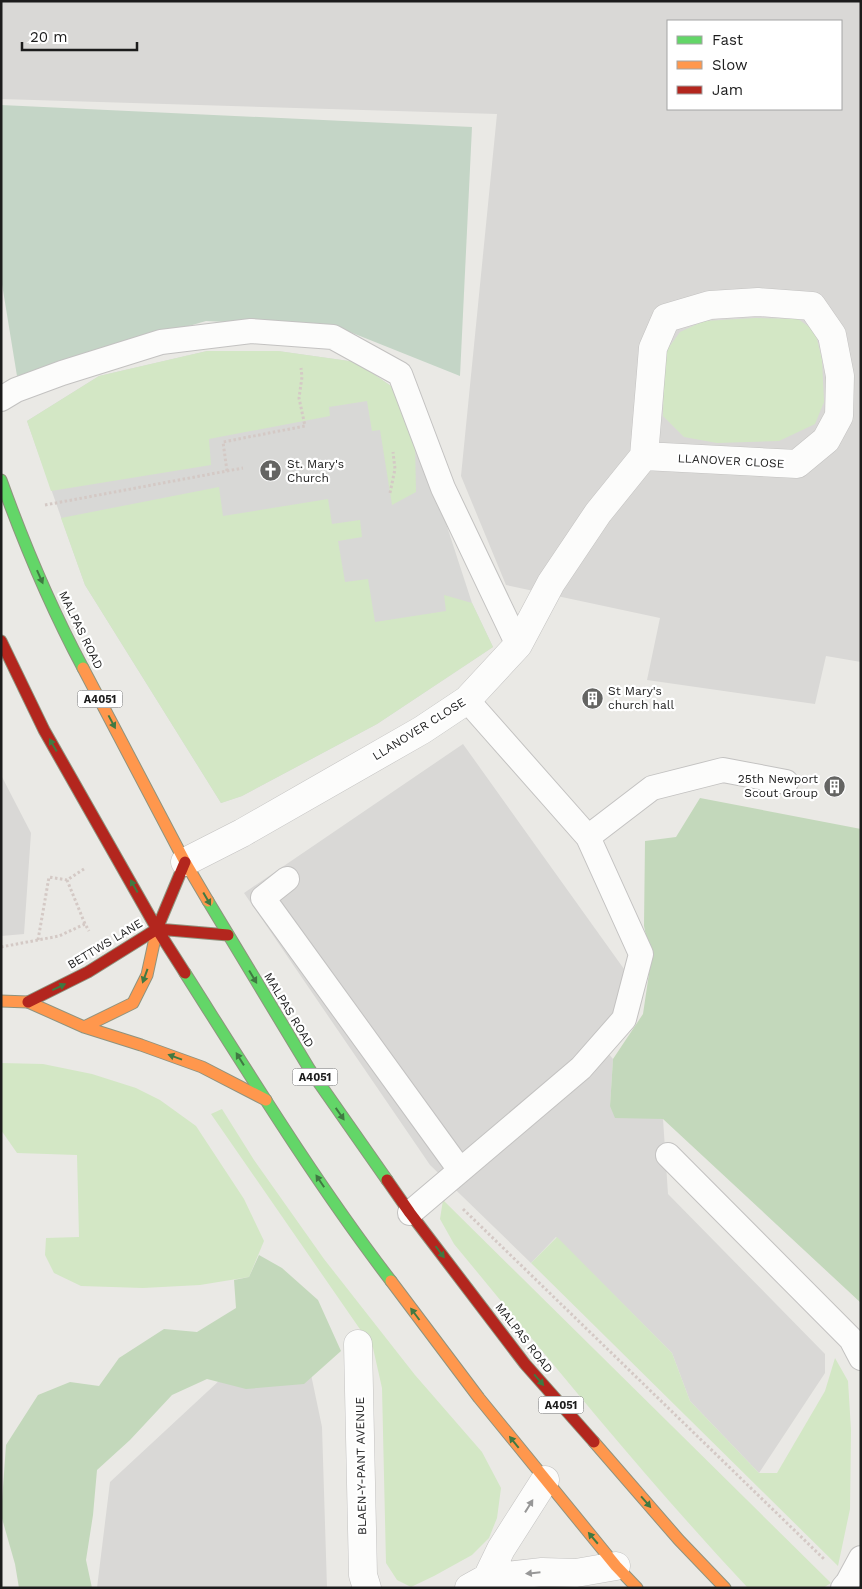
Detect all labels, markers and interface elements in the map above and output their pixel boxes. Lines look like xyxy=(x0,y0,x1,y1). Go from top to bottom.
scale bar xyxy=(22,20,138,52)
legend xyxy=(667,20,842,110)
text: 20 m xyxy=(30,28,68,46)
text: Fast xyxy=(712,31,744,49)
text: Slow xyxy=(712,56,748,74)
text: Jam xyxy=(712,81,743,99)
street label: LLANOVER CLOSE xyxy=(677,451,785,471)
place label: St. Mary's Church xyxy=(287,457,344,485)
church icon: St. Mary's Church xyxy=(259,459,283,483)
one-way arrow xyxy=(36,570,44,584)
street label: MALPAS ROAD xyxy=(56,589,106,671)
place label: St Mary's church hall xyxy=(608,684,674,712)
building icon: St Mary's church hall xyxy=(580,686,604,710)
road number: A4051 xyxy=(78,691,122,708)
street label: LLANOVER CLOSE xyxy=(370,695,468,763)
one-way arrow xyxy=(108,715,116,730)
one-way arrow xyxy=(49,738,57,753)
place label: 25th Newport Scout Group xyxy=(738,772,818,800)
building icon: 25th Newport Scout Group xyxy=(822,774,846,798)
one-way arrow xyxy=(129,879,138,893)
one-way arrow xyxy=(202,892,211,905)
street label: BETTWS LANE xyxy=(65,916,145,972)
one-way arrow xyxy=(141,969,149,984)
one-way arrow xyxy=(248,970,257,983)
street label: MALPAS ROAD xyxy=(261,970,317,1050)
one-way arrow xyxy=(52,983,66,991)
one-way arrow xyxy=(235,1052,244,1066)
one-way arrow xyxy=(167,1053,182,1060)
road number: A4051 xyxy=(292,1068,338,1086)
one-way arrow xyxy=(335,1107,345,1120)
one-way arrow xyxy=(316,1175,325,1188)
one-way arrow xyxy=(435,1245,445,1259)
street label: MALPAS ROAD xyxy=(492,1300,556,1376)
one-way arrow xyxy=(410,1307,420,1321)
one-way arrow xyxy=(533,1374,545,1386)
road number: A4051 xyxy=(538,1396,584,1414)
street label: BLAEN-Y-PANT AVENUE xyxy=(353,1397,369,1535)
one-way arrow xyxy=(509,1436,520,1449)
one-way arrow xyxy=(641,1496,652,1509)
one-way arrow xyxy=(524,1499,533,1512)
one-way arrow xyxy=(588,1532,599,1545)
one-way arrow xyxy=(525,1569,541,1577)

